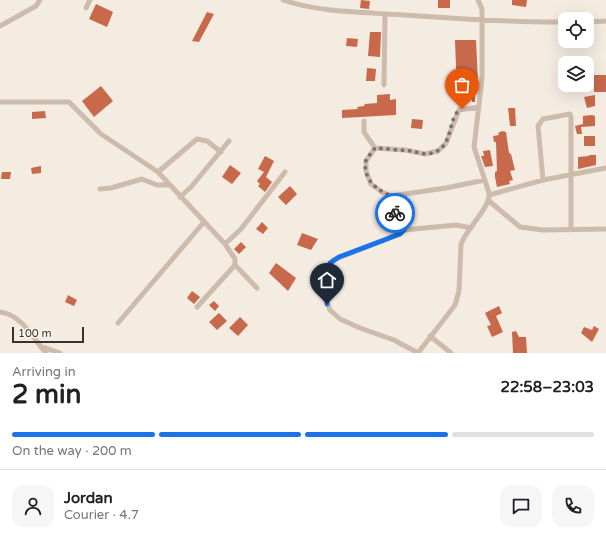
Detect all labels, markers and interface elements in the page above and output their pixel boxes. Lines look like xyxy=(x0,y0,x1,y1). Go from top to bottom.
map controls xyxy=(558,12,594,92)
button: locate xyxy=(558,12,594,48)
button: layers xyxy=(558,56,594,92)
pin xyxy=(445,68,479,109)
icon: bag xyxy=(451,74,473,96)
courier xyxy=(375,193,415,233)
icon: bike xyxy=(384,202,406,224)
pin xyxy=(310,263,344,304)
icon: home xyxy=(316,269,338,291)
scale bar xyxy=(12,325,84,344)
text: 100 m xyxy=(18,327,52,340)
text: Arriving in xyxy=(12,364,76,380)
text: 22:58–23:03 xyxy=(501,378,594,396)
text: 2 min xyxy=(12,379,81,410)
text: On the way · 200 m xyxy=(12,443,132,459)
button: person xyxy=(12,485,54,527)
button: chat xyxy=(500,485,542,527)
button: phone xyxy=(552,485,594,527)
text: Jordan xyxy=(64,489,113,507)
text: Courier · 4.7 xyxy=(64,507,139,523)

